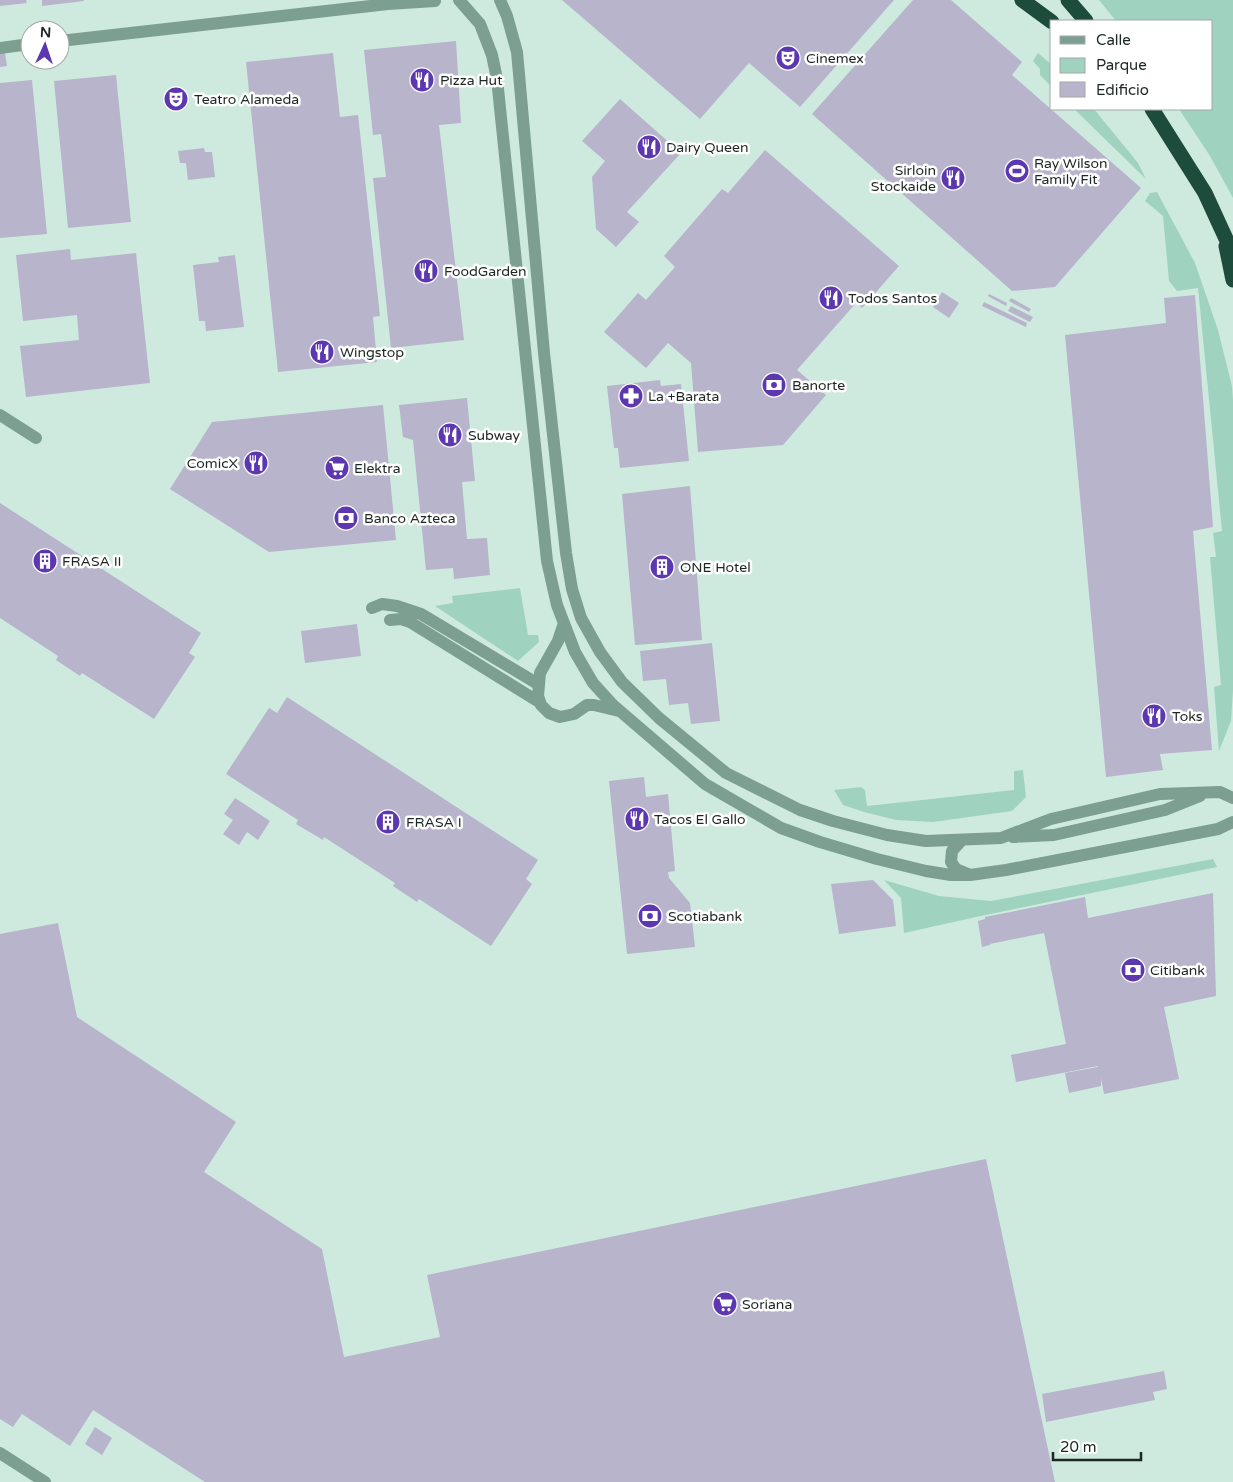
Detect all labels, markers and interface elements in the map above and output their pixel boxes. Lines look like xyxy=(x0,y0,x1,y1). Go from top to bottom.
north arrow xyxy=(20,20,70,70)
legend xyxy=(1050,20,1213,110)
text: N xyxy=(40,24,52,41)
text: Calle xyxy=(1096,31,1131,49)
theatre icon: Cinemex xyxy=(775,45,801,71)
place label: Cinemex xyxy=(806,50,864,67)
text: Parque xyxy=(1096,56,1147,74)
restaurant icon: Pizza Hut xyxy=(409,67,435,93)
place label: Pizza Hut xyxy=(440,72,503,89)
text: Edificio xyxy=(1096,81,1149,99)
theatre icon: Teatro Alameda xyxy=(163,86,189,112)
place label: Teatro Alameda xyxy=(194,91,299,108)
restaurant icon: Dairy Queen xyxy=(636,134,662,160)
place label: Dairy Queen xyxy=(666,139,748,156)
place label: Ray Wilson Family Fit xyxy=(1034,155,1108,188)
sports icon: Ray Wilson Family Fit xyxy=(1004,158,1030,184)
place label: Sirloin Stockaide xyxy=(871,162,936,195)
restaurant icon: Sirloin Stockaide xyxy=(940,165,966,191)
restaurant icon: FoodGarden xyxy=(413,258,439,284)
place label: FoodGarden xyxy=(444,263,527,280)
restaurant icon: Todos Santos xyxy=(818,285,844,311)
place label: Todos Santos xyxy=(848,290,937,307)
restaurant icon: Wingstop xyxy=(309,339,335,365)
place label: Wingstop xyxy=(340,344,404,361)
bank icon: Banorte xyxy=(761,372,787,398)
place label: Banorte xyxy=(792,377,845,394)
pharmacy icon: La +Barata xyxy=(618,383,644,409)
place label: La +Barata xyxy=(648,388,719,405)
restaurant icon: Subway xyxy=(437,422,463,448)
place label: Subway xyxy=(468,427,521,444)
restaurant icon: ComicX xyxy=(243,450,269,476)
place label: ComicX xyxy=(187,455,238,472)
supermarket icon: Elektra xyxy=(324,455,350,481)
place label: Elektra xyxy=(354,460,401,477)
bank icon: Banco Azteca xyxy=(333,505,359,531)
place label: Banco Azteca xyxy=(364,510,456,527)
building icon: FRASA II xyxy=(32,548,58,574)
place label: FRASA II xyxy=(62,553,122,570)
building icon: ONE Hotel xyxy=(649,554,675,580)
place label: ONE Hotel xyxy=(680,559,751,576)
restaurant icon: Toks xyxy=(1141,703,1167,729)
place label: Toks xyxy=(1172,708,1203,725)
restaurant icon: Tacos El Gallo xyxy=(624,806,650,832)
building icon: FRASA I xyxy=(375,809,401,835)
place label: Tacos El Gallo xyxy=(654,811,746,828)
place label: FRASA I xyxy=(406,814,462,831)
bank icon: Scotiabank xyxy=(637,903,663,929)
place label: Scotiabank xyxy=(668,908,742,925)
bank icon: Citibank xyxy=(1120,957,1146,983)
place label: Citibank xyxy=(1150,962,1205,979)
supermarket icon: Soriana xyxy=(712,1291,738,1317)
place label: Soriana xyxy=(742,1296,792,1313)
scale bar xyxy=(1053,1430,1140,1462)
text: 20 m xyxy=(1060,1438,1097,1456)

